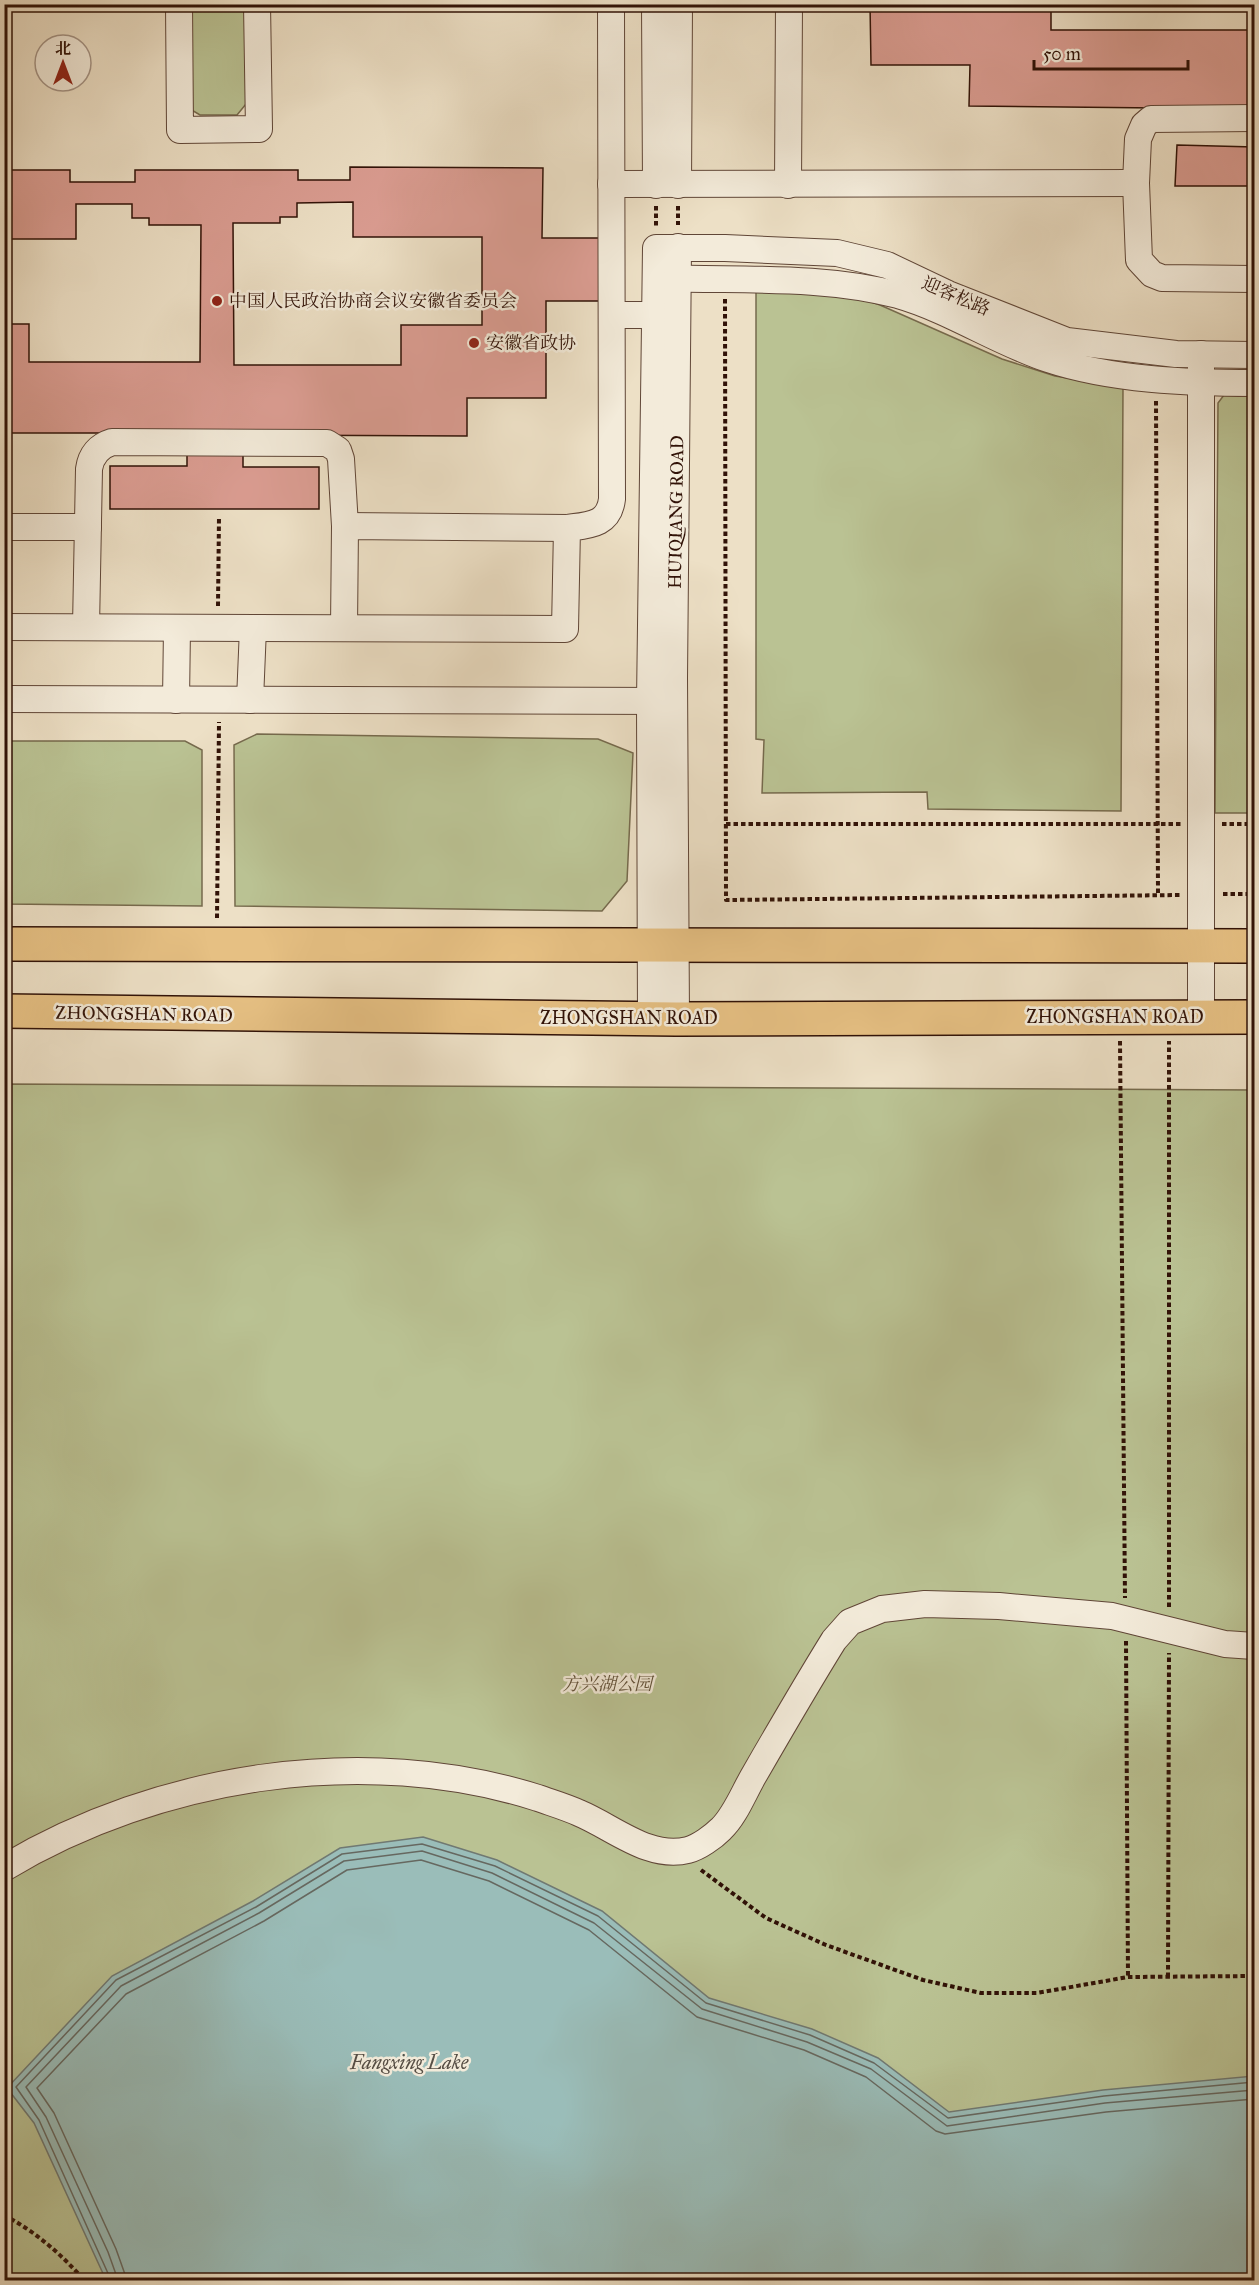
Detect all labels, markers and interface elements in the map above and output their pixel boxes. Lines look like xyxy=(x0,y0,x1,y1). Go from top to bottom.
north arrow xyxy=(33,33,93,93)
scale bar xyxy=(1034,33,1188,71)
text: 北 xyxy=(55,39,71,58)
text: 50 m xyxy=(1043,43,1081,65)
street label: 迎客松路 xyxy=(919,272,993,320)
place label: 中国人民政治协商会议安徽省委员会 xyxy=(229,290,517,312)
marker: 中国人民政治协商会议安徽省委员会 xyxy=(210,294,224,308)
place label: 安徽省政协 xyxy=(486,332,576,354)
marker: 安徽省政协 xyxy=(467,336,481,350)
street label: HUIQIANG ROAD xyxy=(664,435,688,589)
street label: ZHONGSHAN ROAD xyxy=(55,1001,233,1027)
street label: ZHONGSHAN ROAD xyxy=(1026,1006,1204,1028)
street label: ZHONGSHAN ROAD xyxy=(540,1007,718,1029)
park label: 方兴湖公园 xyxy=(562,1673,655,1695)
water label: Fangxing Lake xyxy=(349,2050,469,2074)

